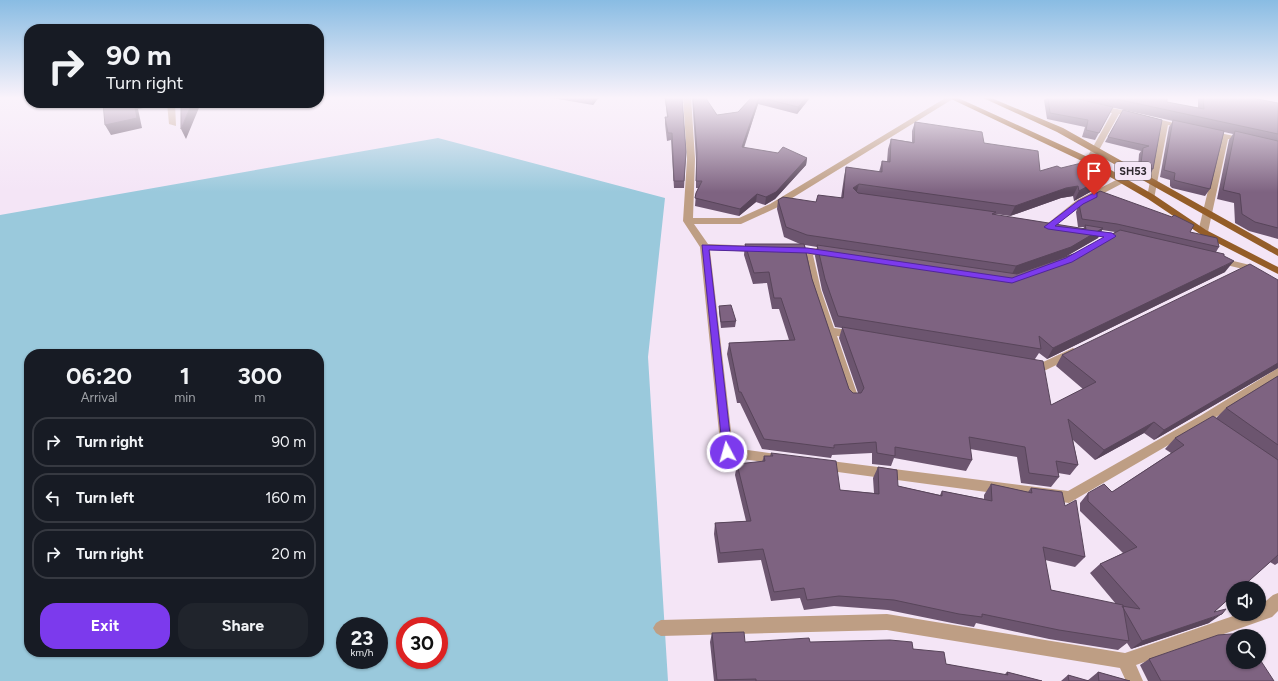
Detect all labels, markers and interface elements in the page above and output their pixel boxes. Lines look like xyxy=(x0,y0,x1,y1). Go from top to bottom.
text: 90 m xyxy=(106,38,171,72)
icon: right xyxy=(40,40,92,92)
text: Turn right xyxy=(106,72,183,94)
pin xyxy=(1077,154,1111,195)
icon: arrive xyxy=(1083,160,1105,182)
road number: SH53 xyxy=(1115,162,1151,180)
text: 06:20 xyxy=(66,361,132,390)
text: 1 xyxy=(180,361,190,390)
text: 300 xyxy=(238,361,282,390)
text: Arrival xyxy=(81,390,117,405)
text: min xyxy=(174,390,196,405)
text: m xyxy=(254,390,265,405)
icon: right xyxy=(42,431,64,453)
position arrow xyxy=(706,431,748,473)
text: Turn right xyxy=(76,433,144,451)
text: 90 m xyxy=(271,433,306,451)
icon: left xyxy=(42,487,64,509)
text: Turn left xyxy=(76,489,134,507)
text: 160 m xyxy=(265,489,306,507)
icon: right xyxy=(42,543,64,565)
text: Turn right xyxy=(76,545,144,563)
text: 20 m xyxy=(272,545,306,563)
map controls xyxy=(1226,581,1266,669)
button: sound xyxy=(1226,581,1266,621)
button: Exit xyxy=(40,603,170,649)
button: Share xyxy=(178,603,308,649)
speed limit sign: 30 xyxy=(396,617,448,669)
text: 23 xyxy=(351,626,373,650)
button: search xyxy=(1226,629,1266,669)
text: km/h xyxy=(351,646,373,659)

